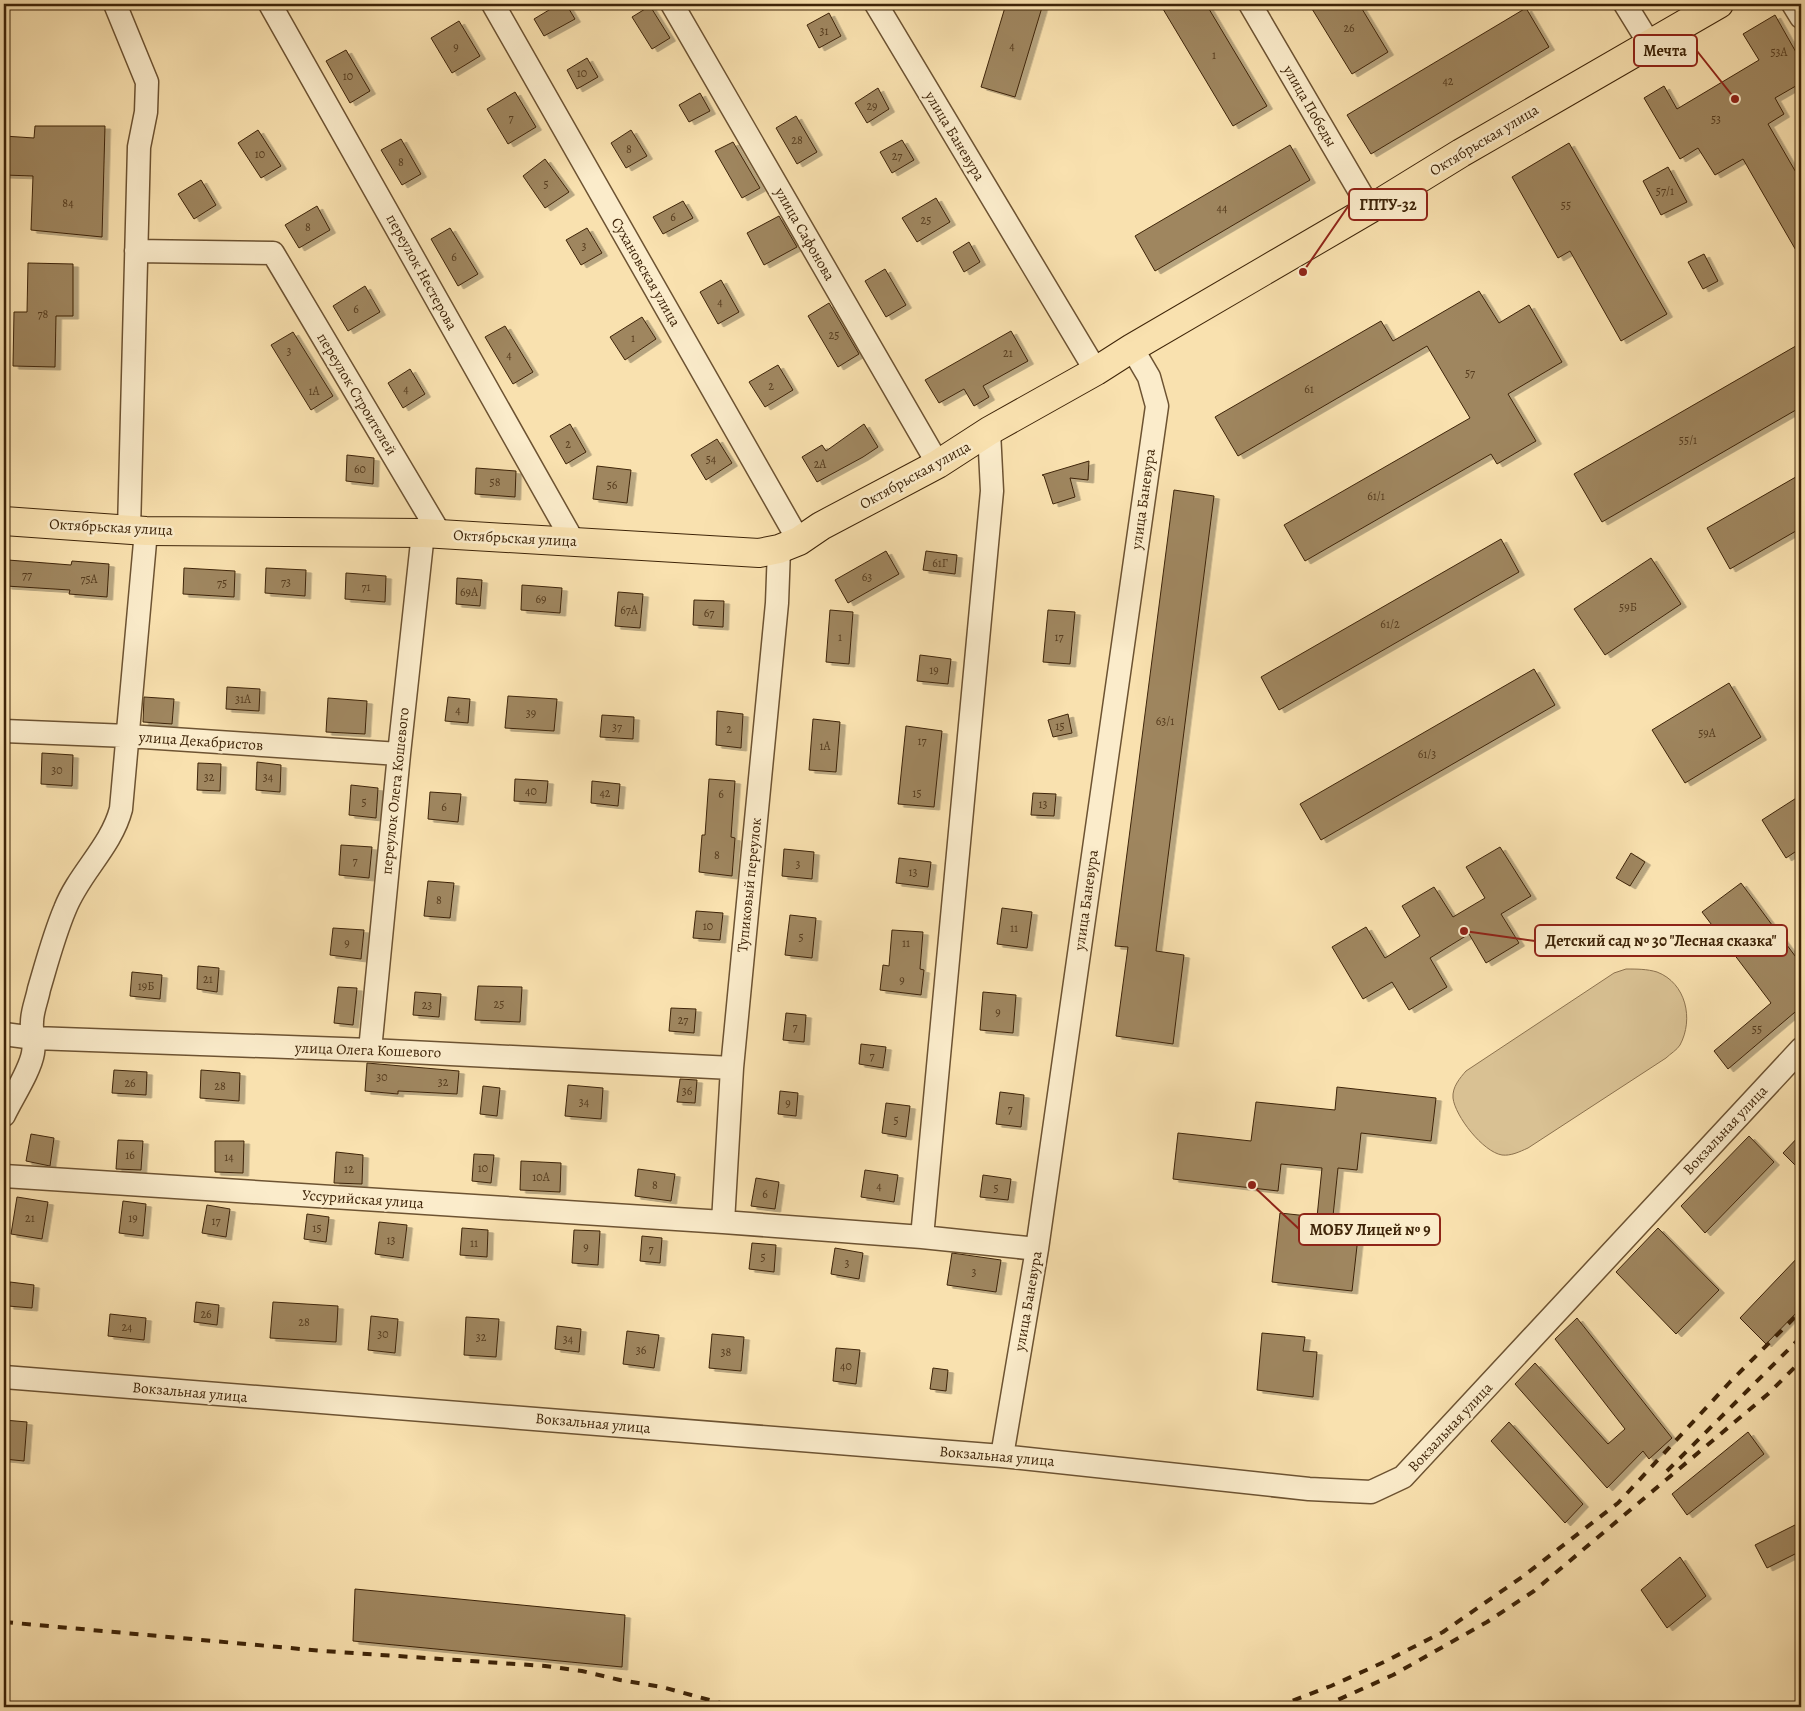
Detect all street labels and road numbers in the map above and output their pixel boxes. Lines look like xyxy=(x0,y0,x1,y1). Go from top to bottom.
street label: улица Победы xyxy=(1278,61,1341,151)
street label: улица Баневура xyxy=(920,87,990,185)
street label: Октябрьская улица xyxy=(1426,100,1542,180)
street label: улица Сафонова xyxy=(770,183,840,284)
street label: переулок Нестерова xyxy=(382,210,462,334)
street label: Сухановская улица xyxy=(607,214,685,330)
street label: переулок Строителей xyxy=(312,329,402,459)
street label: Октябрьская улица xyxy=(856,436,974,514)
street label: улица Баневура xyxy=(1126,447,1160,552)
street label: Октябрьская улица xyxy=(49,514,173,540)
street label: Октябрьская улица xyxy=(453,525,577,551)
street label: переулок Олега Кошевого xyxy=(376,706,414,876)
street label: улица Декабристов xyxy=(137,727,264,755)
street label: Тупиковый переулок xyxy=(732,817,766,953)
street label: улица Баневура xyxy=(1069,848,1103,953)
street label: улица Олега Кошевого xyxy=(293,1037,442,1063)
street label: Вокзальная улица xyxy=(1678,1081,1772,1179)
street label: Уссурийская улица xyxy=(301,1185,425,1213)
street label: улица Баневура xyxy=(1009,1249,1047,1354)
street label: Вокзальная улица xyxy=(131,1377,249,1407)
street label: Вокзальная улица xyxy=(1403,1378,1497,1476)
street label: Вокзальная улица xyxy=(534,1408,652,1438)
street label: Вокзальная улица xyxy=(938,1441,1056,1471)

